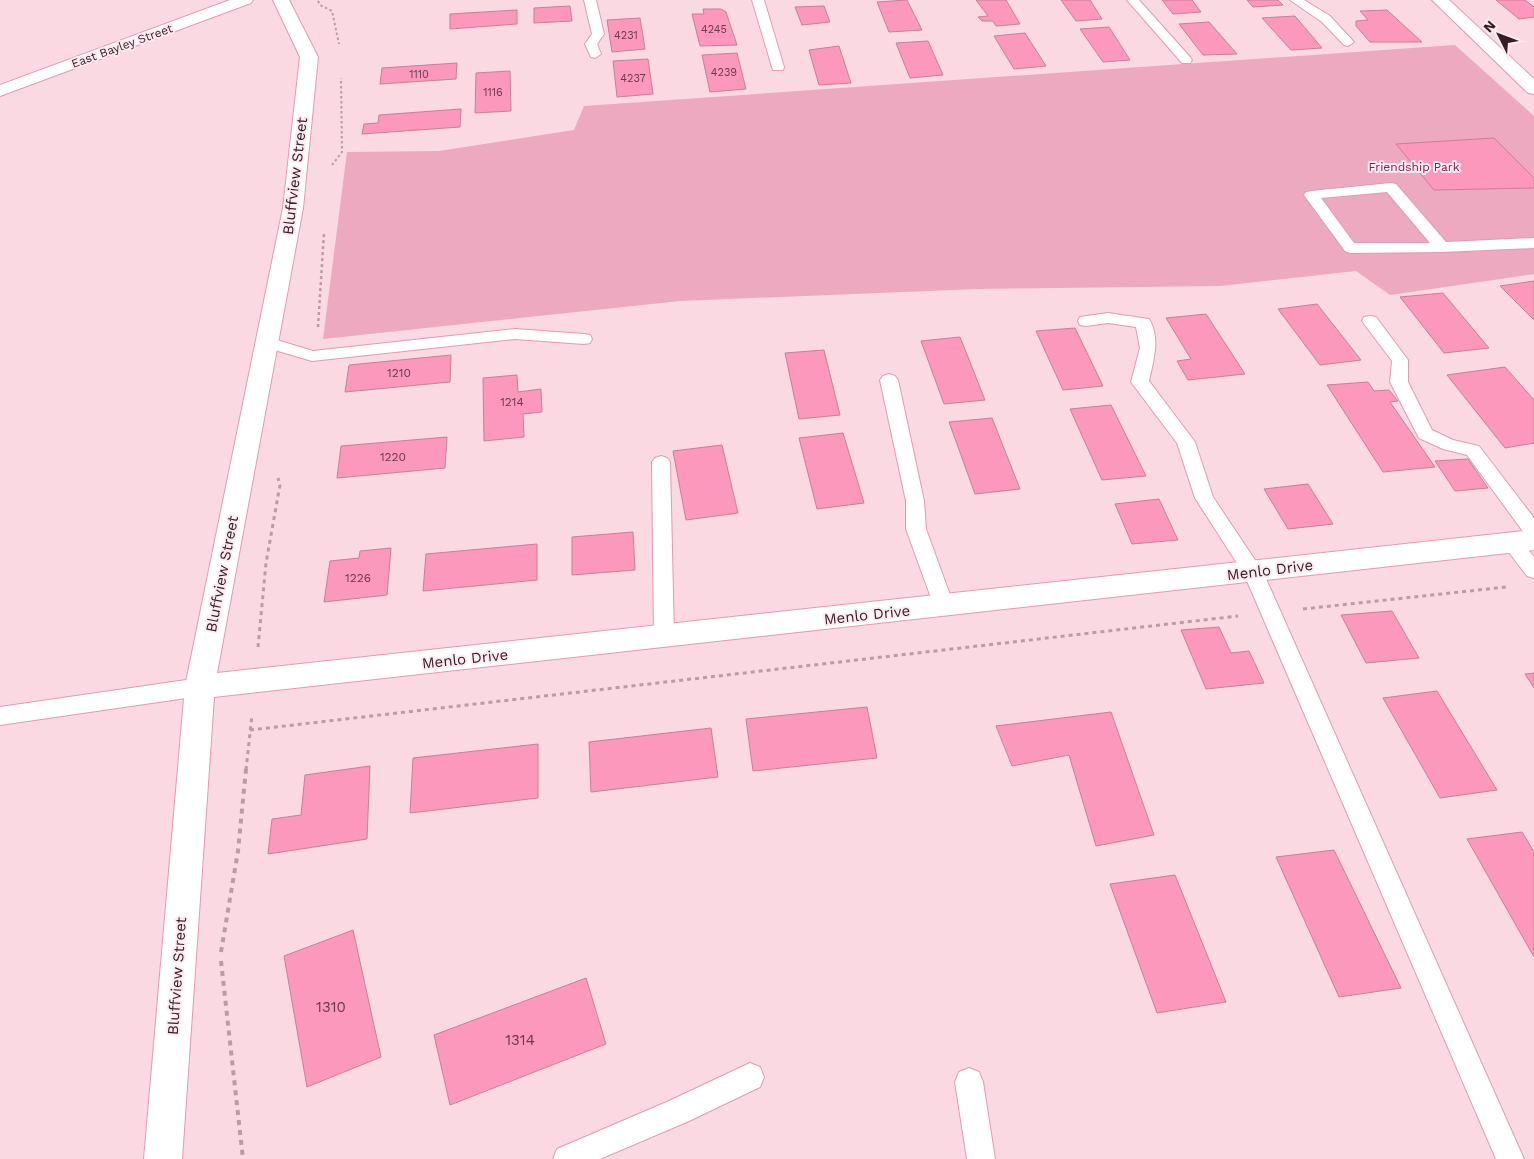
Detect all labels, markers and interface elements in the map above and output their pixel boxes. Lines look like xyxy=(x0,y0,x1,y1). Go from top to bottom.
north arrow xyxy=(1474,10,1524,60)
text: N xyxy=(1480,17,1499,36)
street label: East Bayley Street xyxy=(69,21,175,71)
house number: 4245 xyxy=(701,23,727,36)
house number: 4231 xyxy=(614,29,638,42)
house number: 4239 xyxy=(711,66,737,79)
house number: 1110 xyxy=(409,68,429,81)
house number: 4237 xyxy=(620,72,646,85)
house number: 1116 xyxy=(483,86,503,99)
street label: Bluffview Street xyxy=(279,116,311,236)
park label: Friendship Park xyxy=(1368,160,1460,174)
house number: 1210 xyxy=(387,366,411,380)
house number: 1214 xyxy=(500,395,524,409)
house number: 1220 xyxy=(380,450,406,464)
street label: Bluffview Street xyxy=(202,514,242,634)
street label: Menlo Drive xyxy=(1226,556,1314,584)
house number: 1226 xyxy=(345,571,371,585)
street label: Menlo Drive xyxy=(823,602,911,628)
street label: Menlo Drive xyxy=(421,646,509,672)
street label: Bluffview Street xyxy=(164,916,190,1036)
house number: 1310 xyxy=(316,998,346,1016)
house number: 1314 xyxy=(505,1031,535,1049)

